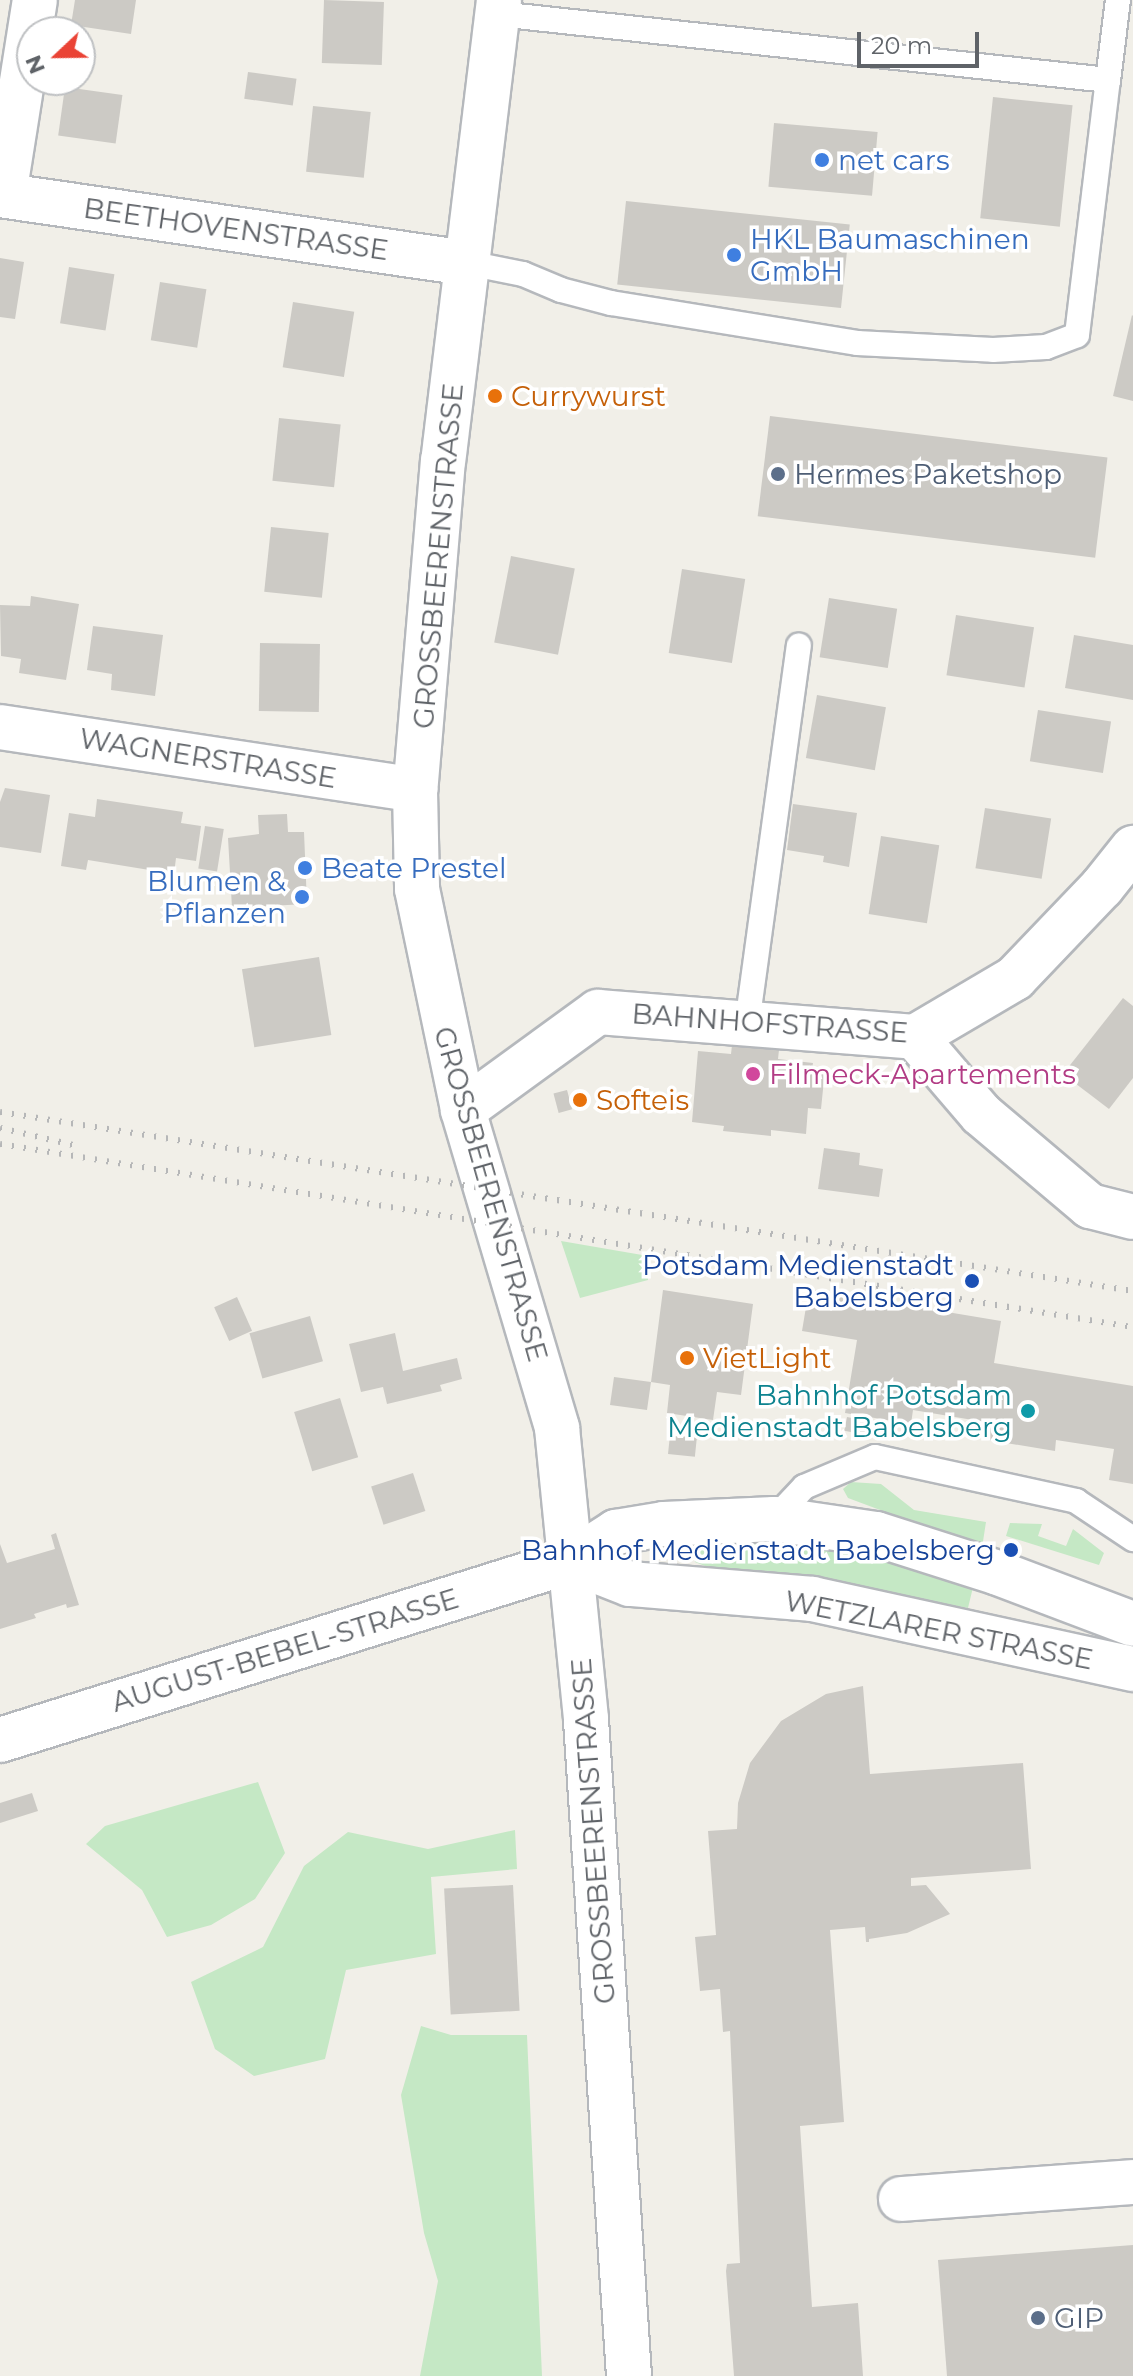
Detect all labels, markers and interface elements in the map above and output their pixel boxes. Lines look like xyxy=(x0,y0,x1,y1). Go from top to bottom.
north arrow xyxy=(16,16,96,96)
scale bar xyxy=(861,16,983,66)
text: 20 m xyxy=(871,31,932,60)
text: N xyxy=(19,51,51,78)
place label: net cars xyxy=(838,143,950,177)
marker: net cars xyxy=(813,151,831,169)
street label: BEETHOVENSTRASSE xyxy=(81,191,391,267)
place label: HKL Baumaschinen GmbH xyxy=(750,222,1030,288)
marker: HKL Baumaschinen GmbH xyxy=(725,246,743,264)
place label: Currywurst xyxy=(511,379,666,413)
street label: GROSSBEERENSTRASSE xyxy=(406,382,470,730)
marker: Currywurst xyxy=(486,387,504,405)
place label: Hermes Paketshop xyxy=(794,457,1062,491)
marker: Hermes Paketshop xyxy=(769,465,787,483)
street label: WAGNERSTRASSE xyxy=(77,721,339,795)
place label: Beate Prestel xyxy=(321,851,506,885)
marker: Beate Prestel xyxy=(296,859,314,877)
place label: Blumen & Pflanzen xyxy=(147,864,286,930)
marker: Blumen & Pflanzen xyxy=(293,888,311,906)
street label: BAHNHOFSTRASSE xyxy=(631,997,909,1049)
street label: GROSSBEERENSTRASSE xyxy=(427,1023,555,1365)
place label: Filmeck-Apartements xyxy=(769,1057,1076,1091)
marker: Filmeck-Apartements xyxy=(744,1065,762,1083)
place label: Softeis xyxy=(596,1083,689,1117)
marker: Softeis xyxy=(571,1091,589,1109)
place label: Potsdam Medienstadt Babelsberg xyxy=(642,1248,954,1314)
marker: Potsdam Medienstadt Babelsberg xyxy=(961,1270,983,1292)
place label: VietLight xyxy=(703,1341,831,1375)
marker: VietLight xyxy=(678,1349,696,1367)
place label: Bahnhof Potsdam Medienstadt Babelsberg xyxy=(667,1378,1012,1444)
marker: Bahnhof Potsdam Medienstadt Babelsberg xyxy=(1019,1402,1037,1420)
place label: Bahnhof Medienstadt Babelsberg xyxy=(521,1533,995,1567)
marker: Bahnhof Medienstadt Babelsberg xyxy=(1002,1541,1020,1559)
street label: AUGUST-BEBEL-STRASSE xyxy=(107,1581,463,1719)
street label: WETZLARER STRASSE xyxy=(782,1584,1096,1676)
street label: GROSSBEERENSTRASSE xyxy=(564,1657,622,2005)
place label: GIP xyxy=(1054,2301,1104,2335)
marker: GIP xyxy=(1029,2309,1047,2327)

